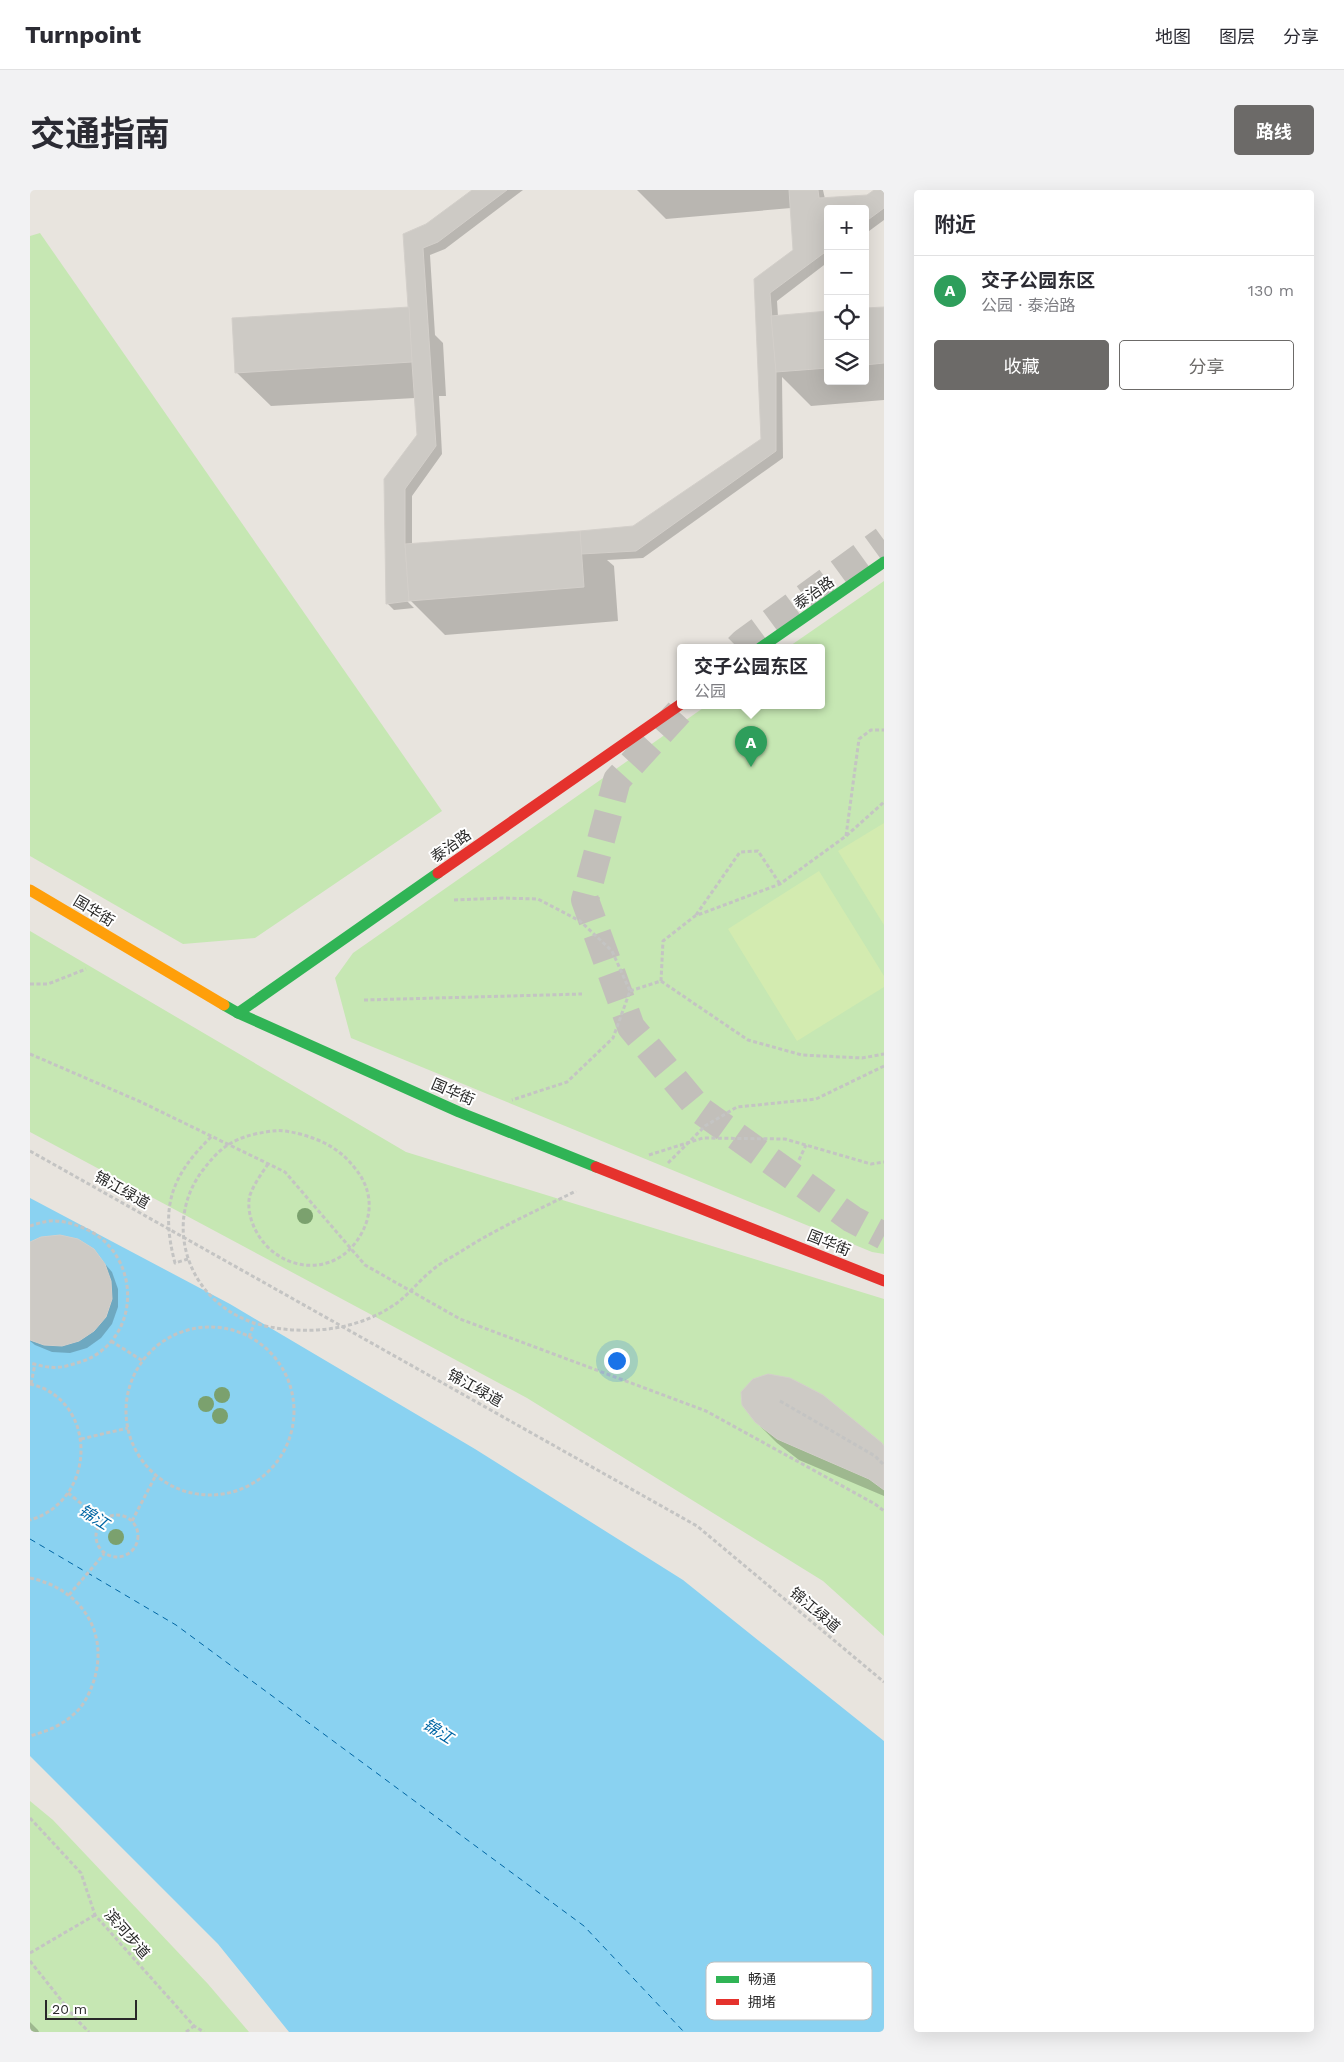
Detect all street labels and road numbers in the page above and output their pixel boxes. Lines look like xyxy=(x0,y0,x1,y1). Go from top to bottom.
street label: 泰治路 xyxy=(790,573,838,613)
street label: 泰治路 xyxy=(427,826,475,866)
street label: 国华街 xyxy=(70,892,118,930)
street label: 国华街 xyxy=(429,1075,477,1109)
street label: 锦江绿道 xyxy=(91,1168,153,1212)
street label: 国华街 xyxy=(805,1226,853,1260)
street label: 锦江绿道 xyxy=(444,1366,506,1410)
street label: 锦江绿道 xyxy=(786,1584,844,1636)
street label: 滨河步道 xyxy=(101,1905,153,1963)

